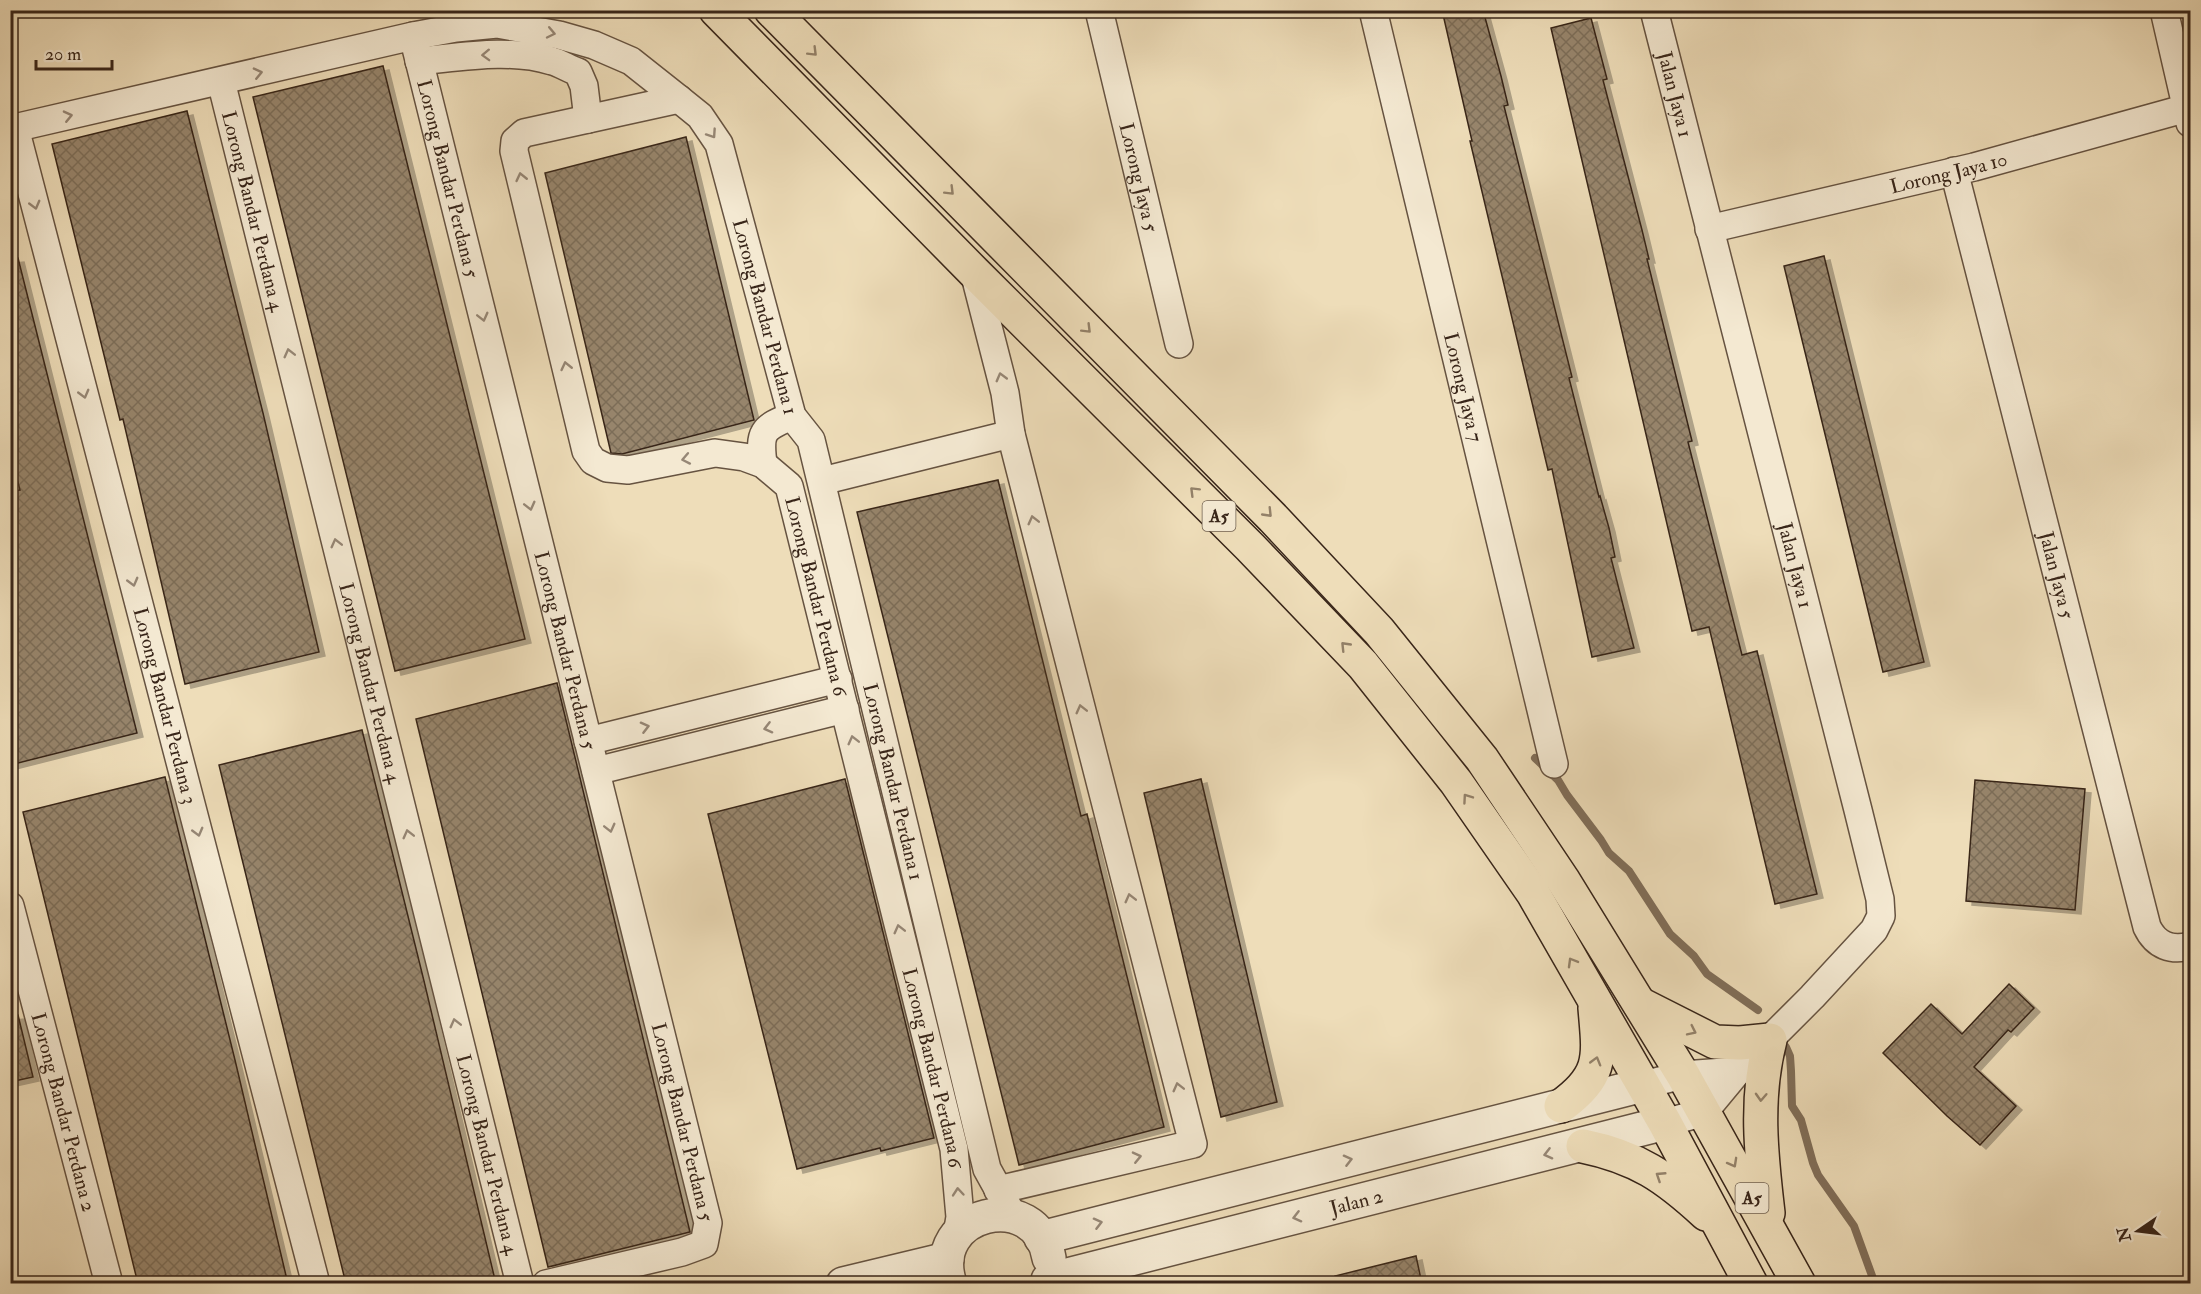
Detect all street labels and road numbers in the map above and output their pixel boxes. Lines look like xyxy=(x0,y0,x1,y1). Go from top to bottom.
street label: Jalan Jaya 1 xyxy=(1652,48,1698,140)
street label: Lorong Bandar Perdana 5 xyxy=(412,77,485,281)
street label: Lorong Bandar Perdana 4 xyxy=(216,108,291,315)
street label: Lorong Jaya 5 xyxy=(1114,120,1164,235)
street label: Lorong Jaya 10 xyxy=(1887,146,2010,199)
street label: Lorong Bandar Perdana 1 xyxy=(727,216,804,417)
street label: Lorong Jaya 7 xyxy=(1438,330,1489,445)
street label: Lorong Bandar Perdana 6 xyxy=(780,494,854,699)
road number: A5 xyxy=(1202,501,1236,531)
street label: Jalan Jaya 1 xyxy=(1772,519,1819,611)
street label: Jalan Jaya 5 xyxy=(2034,528,2080,622)
street label: Lorong Bandar Perdana 5 xyxy=(529,549,602,752)
street label: Lorong Bandar Perdana 4 xyxy=(334,580,408,787)
street label: Lorong Bandar Perdana 3 xyxy=(128,605,203,807)
street label: Lorong Bandar Perdana 1 xyxy=(858,681,929,883)
street label: Lorong Bandar Perdana 6 xyxy=(897,965,968,1170)
street label: Lorong Bandar Perdana 2 xyxy=(26,1010,102,1214)
street label: Lorong Bandar Perdana 5 xyxy=(646,1020,720,1224)
street label: Lorong Bandar Perdana 4 xyxy=(451,1052,525,1258)
street label: Jalan 2 xyxy=(1326,1183,1385,1221)
road number: A5 xyxy=(1736,1183,1768,1213)

